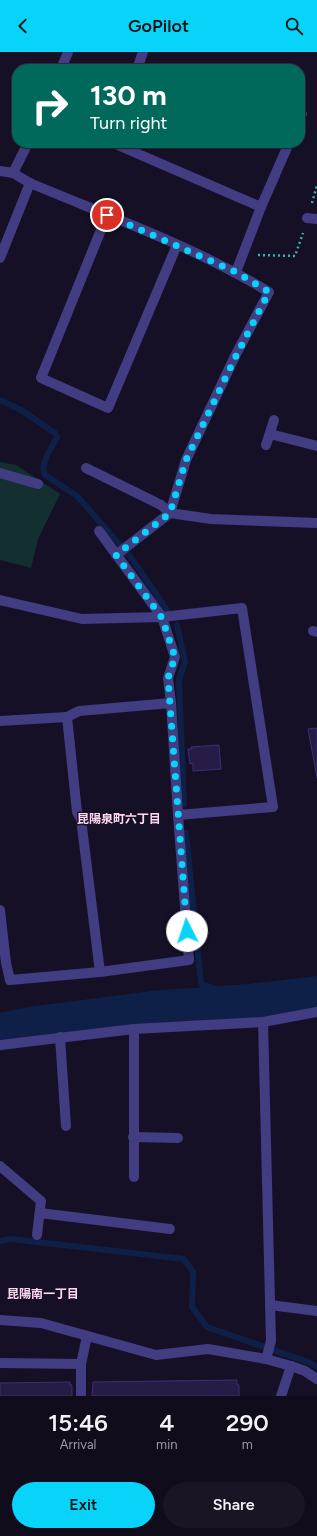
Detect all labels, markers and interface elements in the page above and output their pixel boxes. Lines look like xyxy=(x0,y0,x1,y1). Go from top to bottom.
icon: back xyxy=(12,15,34,37)
text: GoPilot xyxy=(128,15,189,37)
icon: search xyxy=(283,15,305,37)
text: 130 m xyxy=(90,78,167,112)
icon: right xyxy=(24,80,76,132)
text: Turn right xyxy=(90,112,167,134)
pin xyxy=(90,198,124,232)
icon: arrive xyxy=(96,204,118,226)
district label: 昆陽泉町六丁目 xyxy=(77,812,161,826)
position arrow xyxy=(166,910,208,952)
district label: 昆陽南一丁目 xyxy=(7,1287,79,1301)
text: 15:46 xyxy=(48,1408,108,1437)
text: 4 xyxy=(159,1408,174,1437)
text: 290 xyxy=(226,1408,269,1437)
text: Arrival xyxy=(60,1437,96,1452)
text: min xyxy=(156,1437,177,1452)
text: m xyxy=(242,1437,253,1452)
button: Exit xyxy=(12,1482,155,1528)
button: Share xyxy=(163,1482,305,1528)

